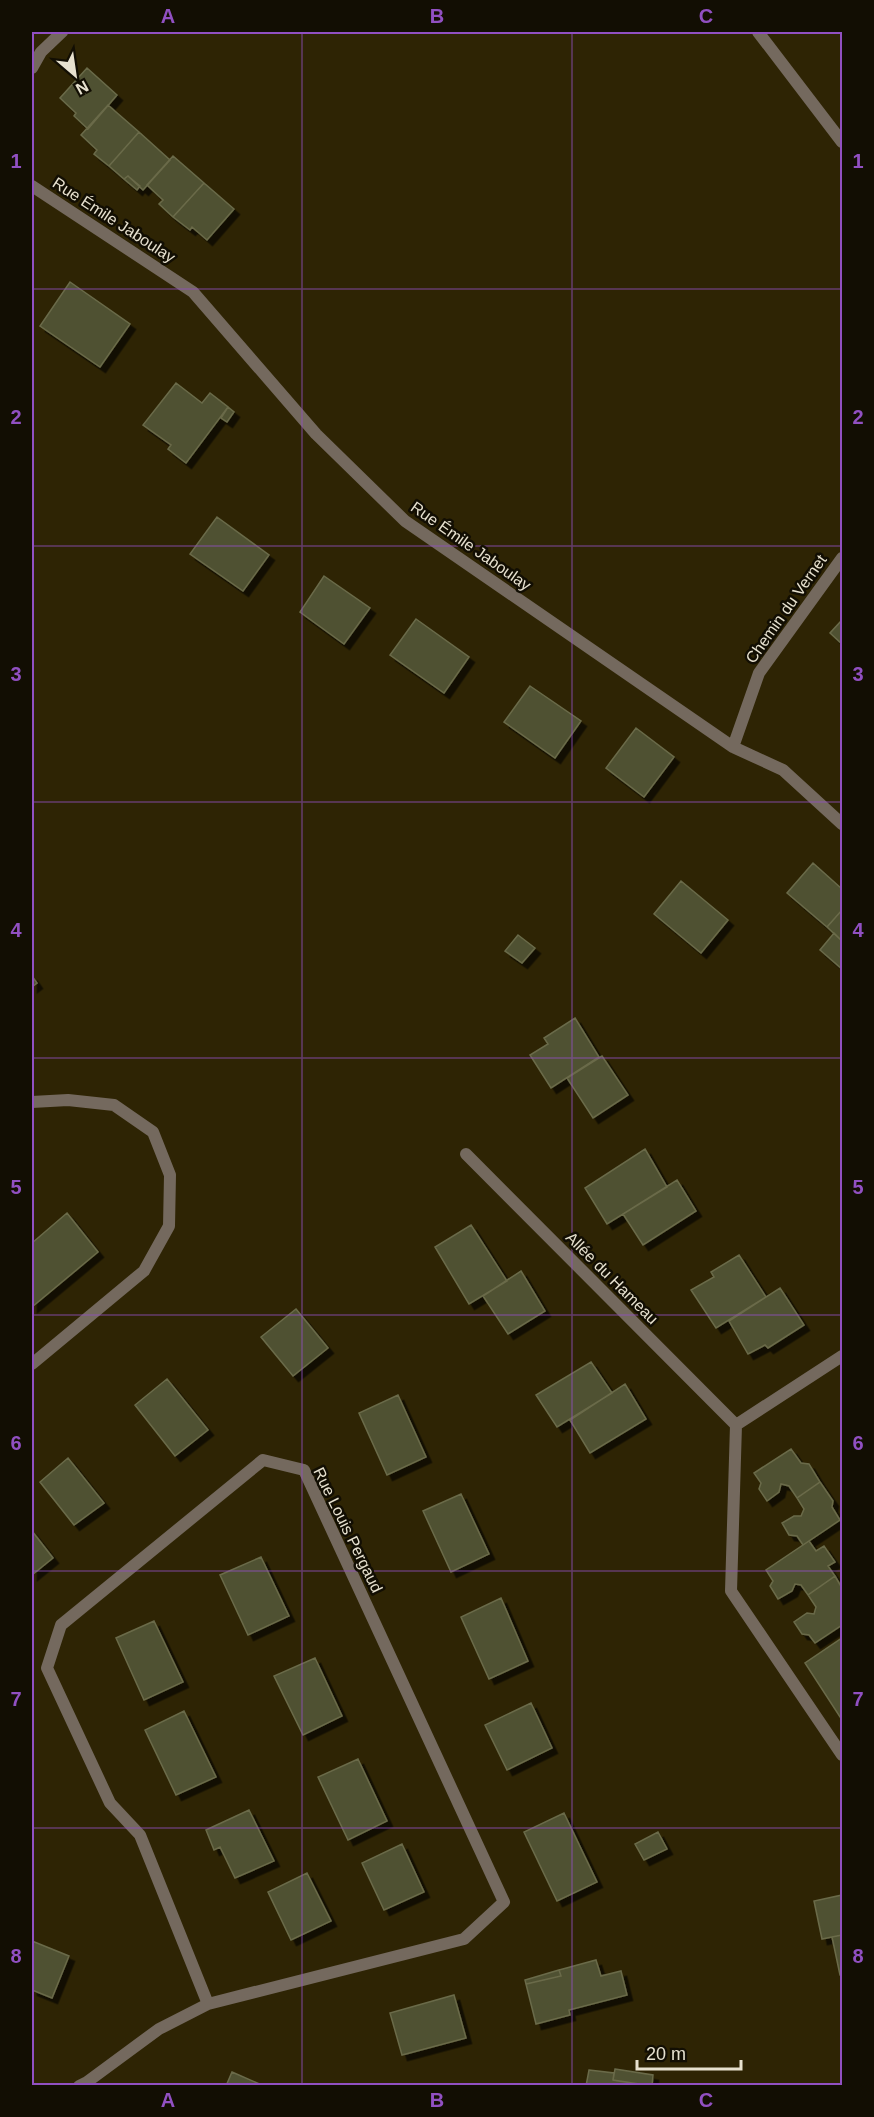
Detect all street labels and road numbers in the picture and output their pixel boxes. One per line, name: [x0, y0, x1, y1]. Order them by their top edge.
street label: Rue Émile Jaboulay: [50, 173, 179, 266]
street label: Rue Émile Jaboulay: [408, 497, 535, 594]
street label: Chemin du Vernet: [742, 551, 830, 666]
street label: Allée du Hameau: [563, 1229, 661, 1327]
street label: Rue Louis Pergaud: [310, 1465, 386, 1595]

